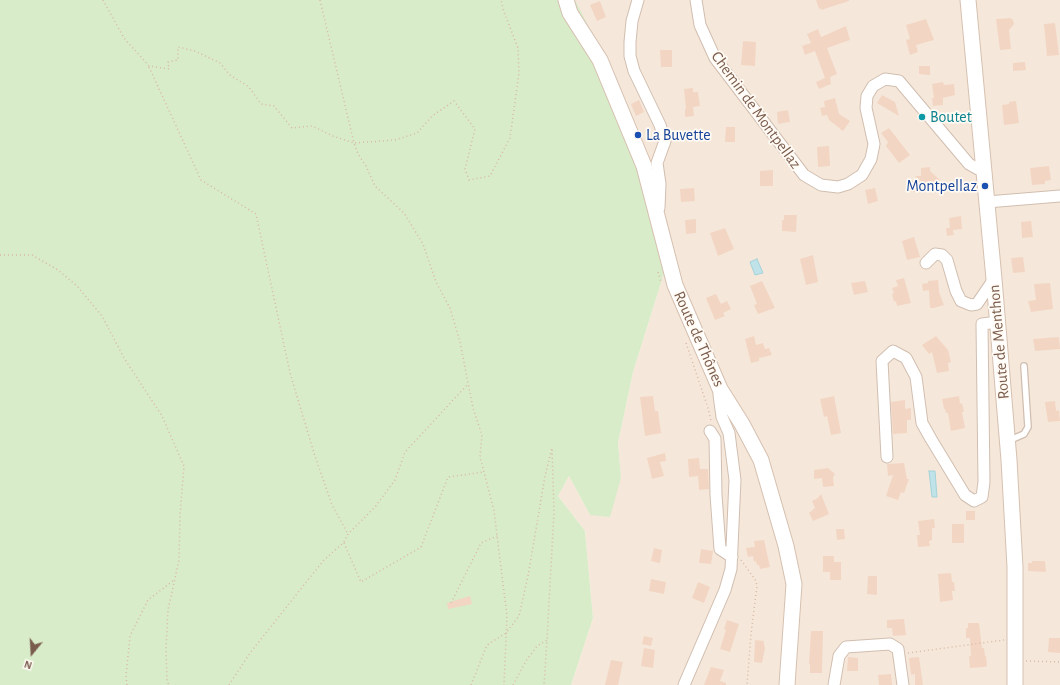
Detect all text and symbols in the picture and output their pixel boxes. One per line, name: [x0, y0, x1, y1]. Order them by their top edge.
street label: Chemin de Montpellaz: [707, 47, 805, 173]
place label: Boutet: [930, 107, 972, 127]
marker: Boutet: [917, 112, 927, 122]
place label: La Buvette: [646, 125, 711, 145]
marker: La Buvette: [633, 130, 643, 140]
place label: Montpellaz: [906, 176, 977, 196]
marker: Montpellaz: [980, 181, 990, 191]
street label: Route de Menthon: [984, 284, 1014, 400]
street label: Route de Thônes: [669, 288, 729, 390]
north arrow: [12, 633, 52, 673]
text: N: [23, 658, 33, 671]

